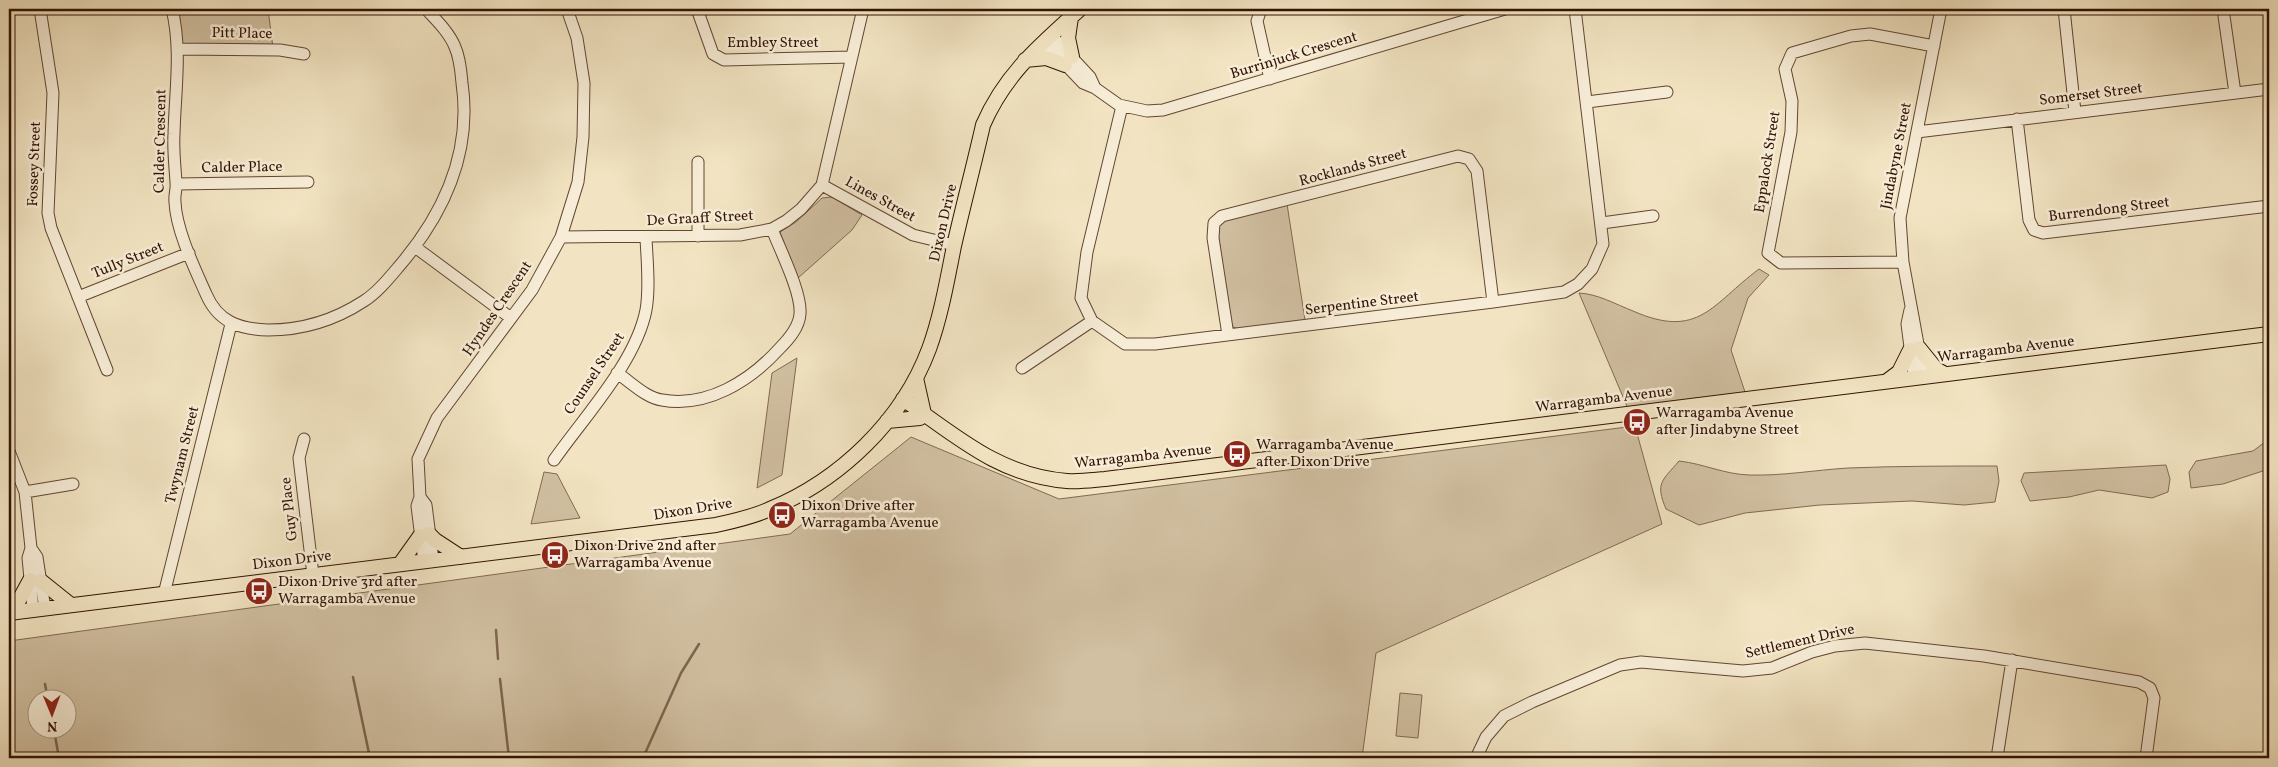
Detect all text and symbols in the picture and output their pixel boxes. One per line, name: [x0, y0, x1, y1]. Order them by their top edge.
street label: Pitt Place: [211, 23, 273, 45]
street label: Burrinjuck Crescent: [1228, 27, 1360, 85]
street label: Embley Street: [727, 33, 819, 54]
street label: Somerset Street: [2038, 78, 2144, 112]
street label: Calder Crescent: [150, 89, 172, 193]
street label: Jindabyne Street: [1876, 101, 1918, 211]
street label: Eppalock Street: [1750, 110, 1786, 214]
street label: Fossey Street: [23, 121, 47, 207]
street label: Rocklands Street: [1297, 144, 1409, 192]
street label: Calder Place: [201, 157, 283, 179]
street label: Lines Street: [841, 172, 919, 228]
street label: Dixon Drive: [925, 182, 963, 264]
street label: Burrendong Street: [2047, 192, 2171, 228]
street label: De Graaff Street: [646, 206, 754, 232]
street label: Tully Street: [89, 237, 167, 285]
street label: Hyndes Crescent: [458, 257, 538, 361]
street label: Serpentine Street: [1304, 287, 1420, 321]
street label: Counsel Street: [560, 329, 630, 419]
street label: Warragamba Avenue: [1936, 331, 2076, 369]
street label: Warragamba Avenue: [1534, 381, 1674, 419]
place label: Warragamba Avenue after Jindabyne Street: [1656, 403, 1799, 441]
street label: Twynam Street: [161, 404, 205, 506]
bus stop icon: Warragamba Avenue after Jindabyne Street: [1622, 407, 1652, 437]
place label: Warragamba Avenue after Dixon Drive: [1256, 435, 1394, 473]
street label: Warragamba Avenue: [1073, 439, 1213, 475]
bus stop icon: Warragamba Avenue after Dixon Drive: [1222, 439, 1252, 469]
street label: Guy Place: [276, 476, 304, 542]
street label: Dixon Drive: [652, 493, 734, 527]
place label: Dixon Drive after Warragamba Avenue: [801, 496, 939, 534]
bus stop icon: Dixon Drive after Warragamba Avenue: [767, 500, 797, 530]
place label: Dixon Drive 2nd after Warragamba Avenue: [574, 536, 716, 574]
bus stop icon: Dixon Drive 2nd after Warragamba Avenue: [540, 540, 570, 570]
street label: Dixon Drive: [251, 546, 333, 576]
place label: Dixon Drive 3rd after Warragamba Avenue: [278, 572, 417, 610]
bus stop icon: Dixon Drive 3rd after Warragamba Avenue: [244, 576, 274, 606]
street label: Settlement Drive: [1743, 619, 1857, 665]
north arrow: [28, 690, 78, 740]
text: N: [47, 716, 57, 735]

